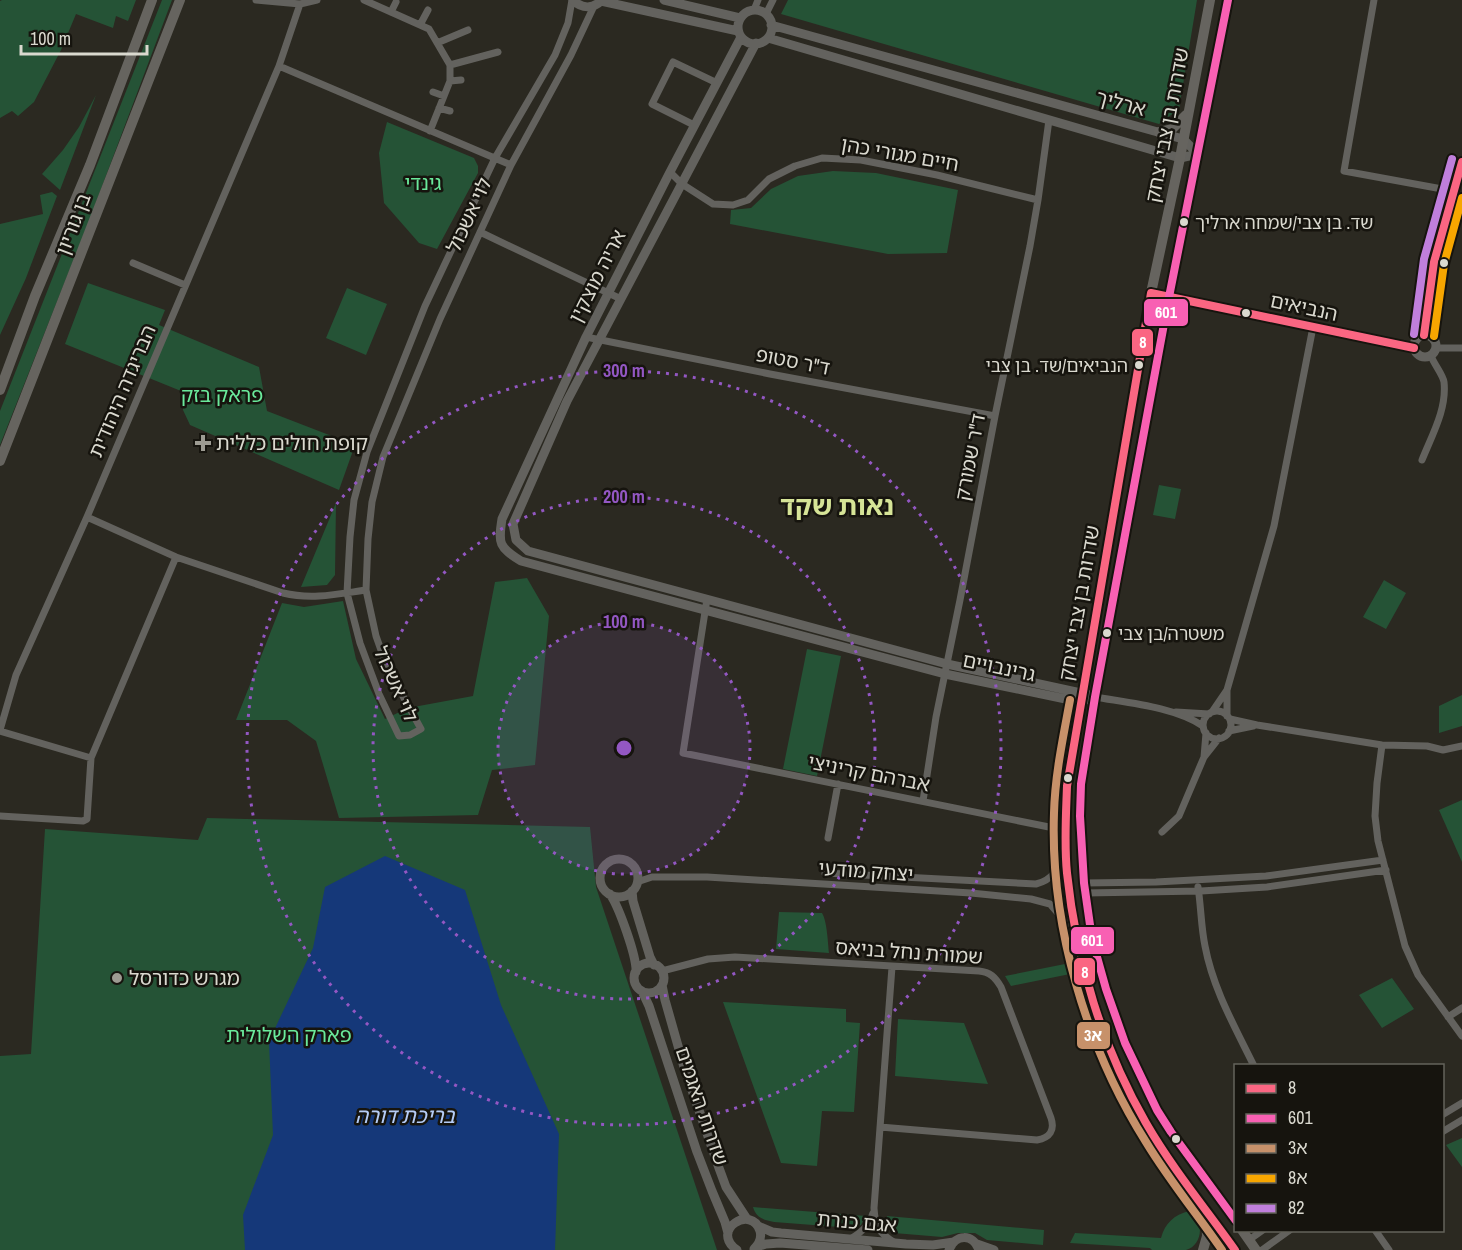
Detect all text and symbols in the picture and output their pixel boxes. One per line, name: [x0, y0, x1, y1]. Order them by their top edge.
scale bar: [21, 18, 147, 56]
text: 100 m: [30, 26, 71, 51]
street label: שדרות בן צבי יצחק: [1138, 45, 1195, 205]
street label: ארליך: [1093, 83, 1149, 122]
street label: חיים מגורי כהן: [839, 130, 961, 177]
park label: גינדי: [404, 169, 442, 196]
street label: לוי אשכול: [439, 173, 498, 257]
street label: בן גוריון: [48, 189, 97, 259]
place label: שד. בן צבי/שמחה ארליך: [1195, 210, 1373, 235]
marker: שד. בן צבי/שמחה ארליך: [1178, 216, 1190, 228]
street label: אריה מוצקין: [562, 225, 632, 327]
unlabelled marker: [1438, 257, 1450, 269]
street label: הנביאים: [1268, 286, 1341, 327]
line badge: 601: [1143, 298, 1189, 327]
text: 601: [1155, 301, 1178, 323]
unlabelled marker: [1240, 307, 1252, 319]
street label: הבריגדה היהודית: [81, 320, 162, 461]
line badge: 8: [1131, 328, 1154, 357]
text: 8: [1139, 331, 1147, 353]
street label: ד"ר סטופ: [754, 340, 833, 381]
place label: הנביאים/שד. בן צבי: [985, 353, 1128, 378]
text: 300 m: [603, 358, 645, 383]
marker: הנביאים/שד. בן צבי: [1133, 359, 1145, 371]
park label: פראק בזק: [181, 381, 263, 408]
street label: ד"ר שמורק: [948, 411, 991, 503]
place label: קופת חולים כללית: [216, 429, 368, 456]
marker: קופת חולים כללית: [194, 434, 212, 452]
text: 200 m: [603, 484, 645, 509]
district label: נאות שקד: [780, 488, 894, 523]
street label: שדרות בן צבי יצחק: [1052, 523, 1105, 683]
text: 100 m: [603, 609, 645, 634]
place label: משטרה/בן צבי: [1118, 621, 1225, 646]
marker: משטרה/בן צבי: [1101, 627, 1113, 639]
street label: לוי אשכול: [368, 642, 425, 726]
street label: גרינבויים: [960, 646, 1038, 687]
centre of rings: [614, 738, 634, 758]
street label: אברהם קריניצי: [806, 747, 932, 798]
unlabelled marker: [1062, 772, 1074, 784]
street label: יצחק מודעי: [818, 854, 914, 887]
line badge: 601: [1070, 926, 1115, 955]
text: 601: [1081, 929, 1104, 951]
street label: שמורת נחל בניאס: [834, 933, 984, 970]
line badge: 8: [1073, 957, 1096, 986]
text: 8: [1081, 961, 1089, 983]
place label: מגרש כדורסל: [129, 964, 240, 991]
marker: מגרש כדורסל: [110, 971, 124, 985]
park label: פארק השלולית: [226, 1021, 352, 1048]
line badge: 3א: [1076, 1021, 1111, 1050]
text: 3א: [1084, 1024, 1102, 1046]
street label: שדרות האגמים: [670, 1043, 735, 1169]
legend: [1234, 1064, 1444, 1232]
text: 8: [1288, 1075, 1296, 1100]
water label: בריכת דורה: [355, 1101, 456, 1130]
text: 601: [1288, 1105, 1313, 1130]
unlabelled marker: [1170, 1133, 1182, 1145]
text: 3א: [1288, 1135, 1308, 1160]
text: 8א: [1288, 1165, 1308, 1190]
text: 82: [1288, 1195, 1304, 1220]
street label: אגם כנרת: [816, 1205, 898, 1238]

